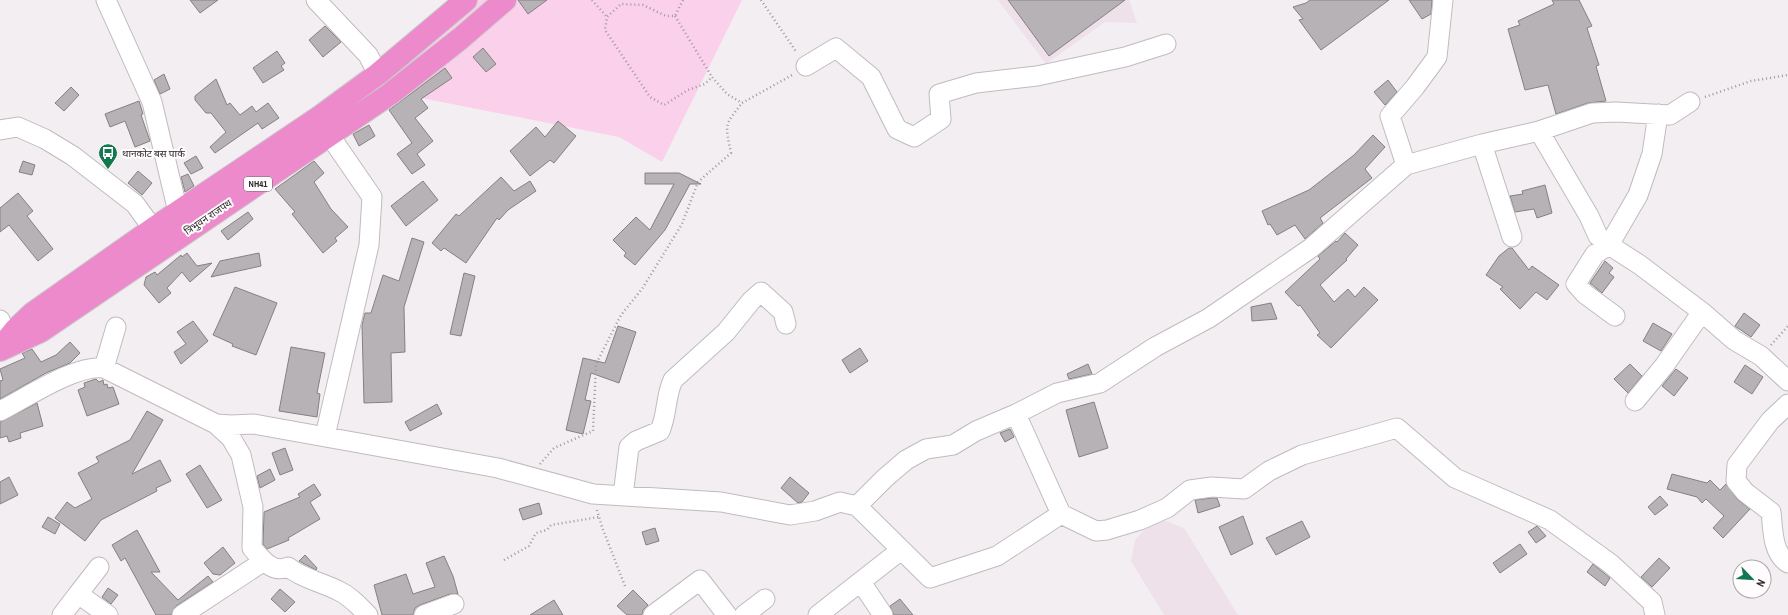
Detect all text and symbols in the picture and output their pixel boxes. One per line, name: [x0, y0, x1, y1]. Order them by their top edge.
bus stop icon: थानकोट बस पार्क: [97, 142, 119, 170]
place label: थानकोट बस पार्क: [122, 147, 185, 160]
road number: NH41: [244, 177, 272, 191]
street label: त्रिभुवन राजपथ: [182, 196, 235, 238]
north arrow: [1732, 559, 1772, 599]
text: N: [1753, 577, 1769, 589]

